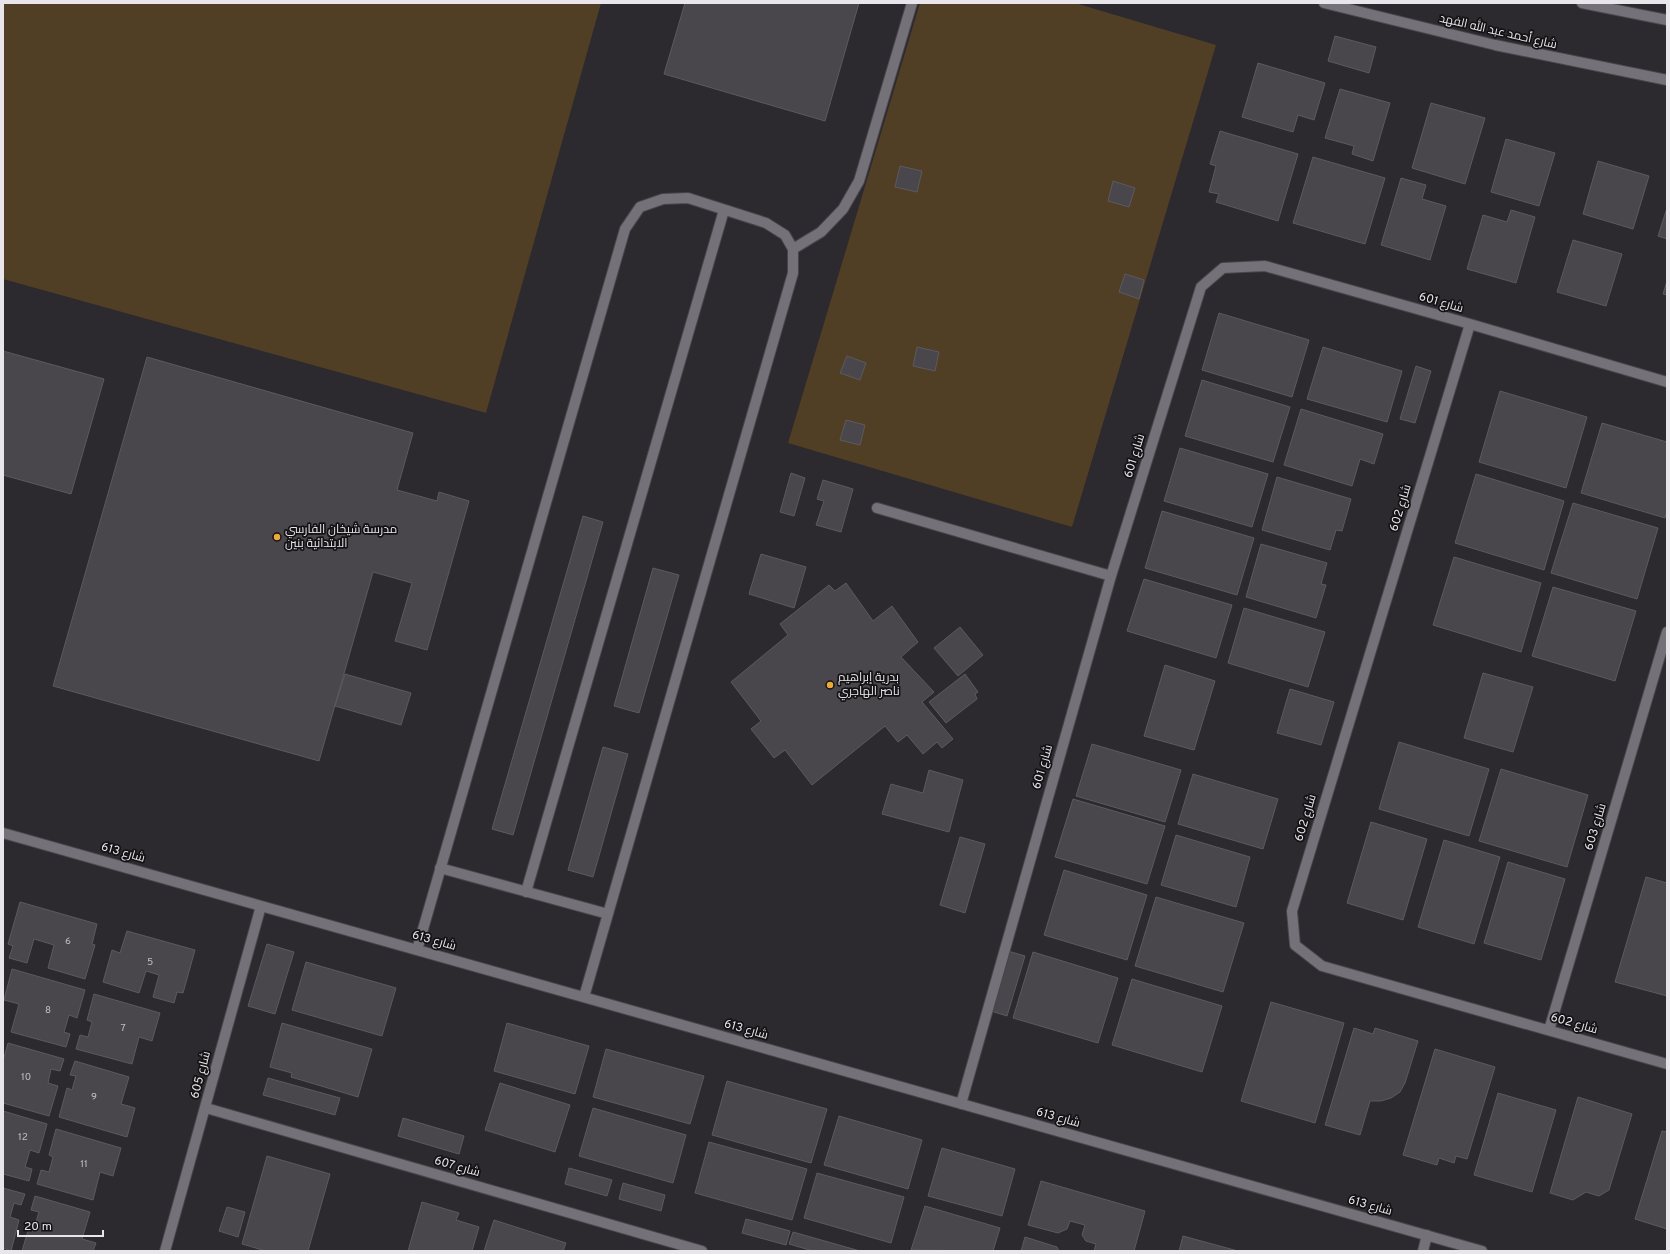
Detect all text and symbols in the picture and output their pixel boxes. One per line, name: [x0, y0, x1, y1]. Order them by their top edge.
street label: شارع أحمد عبد الله الفهد: [1438, 10, 1559, 53]
street label: شارع 601: [1417, 289, 1465, 317]
street label: شارع 601: [1121, 432, 1149, 480]
street label: شارع 602: [1386, 483, 1416, 533]
place label: مدرسة شيخان الفارسي الابتدائية بنين: [285, 522, 397, 552]
marker: مدرسة شيخان الفارسي الابتدائية بنين: [272, 532, 282, 542]
place label: بدرية إبراهيم ناصر الهاجري: [838, 670, 900, 701]
marker: بدرية إبراهيم ناصر الهاجري: [825, 680, 835, 690]
street label: شارع 601: [1029, 743, 1057, 791]
street label: شارع 602: [1291, 793, 1321, 843]
street label: شارع 603: [1581, 802, 1611, 852]
street label: شارع 613: [99, 839, 147, 867]
street label: شارع 613: [410, 927, 458, 955]
house number: 6: [65, 935, 71, 948]
house number: 5: [147, 956, 153, 969]
house number: 8: [45, 1004, 51, 1017]
street label: شارع 602: [1549, 1010, 1599, 1038]
street label: شارع 613: [722, 1016, 770, 1044]
house number: 7: [120, 1022, 126, 1035]
street label: شارع 605: [187, 1049, 215, 1100]
house number: 10: [21, 1071, 31, 1084]
house number: 9: [91, 1091, 97, 1104]
street label: شارع 613: [1034, 1104, 1082, 1132]
house number: 12: [18, 1131, 28, 1144]
street label: شارع 607: [432, 1153, 482, 1181]
house number: 11: [80, 1158, 88, 1171]
street label: شارع 613: [1346, 1192, 1394, 1220]
scale bar: [18, 1212, 103, 1238]
text: 20 m: [24, 1219, 52, 1235]

